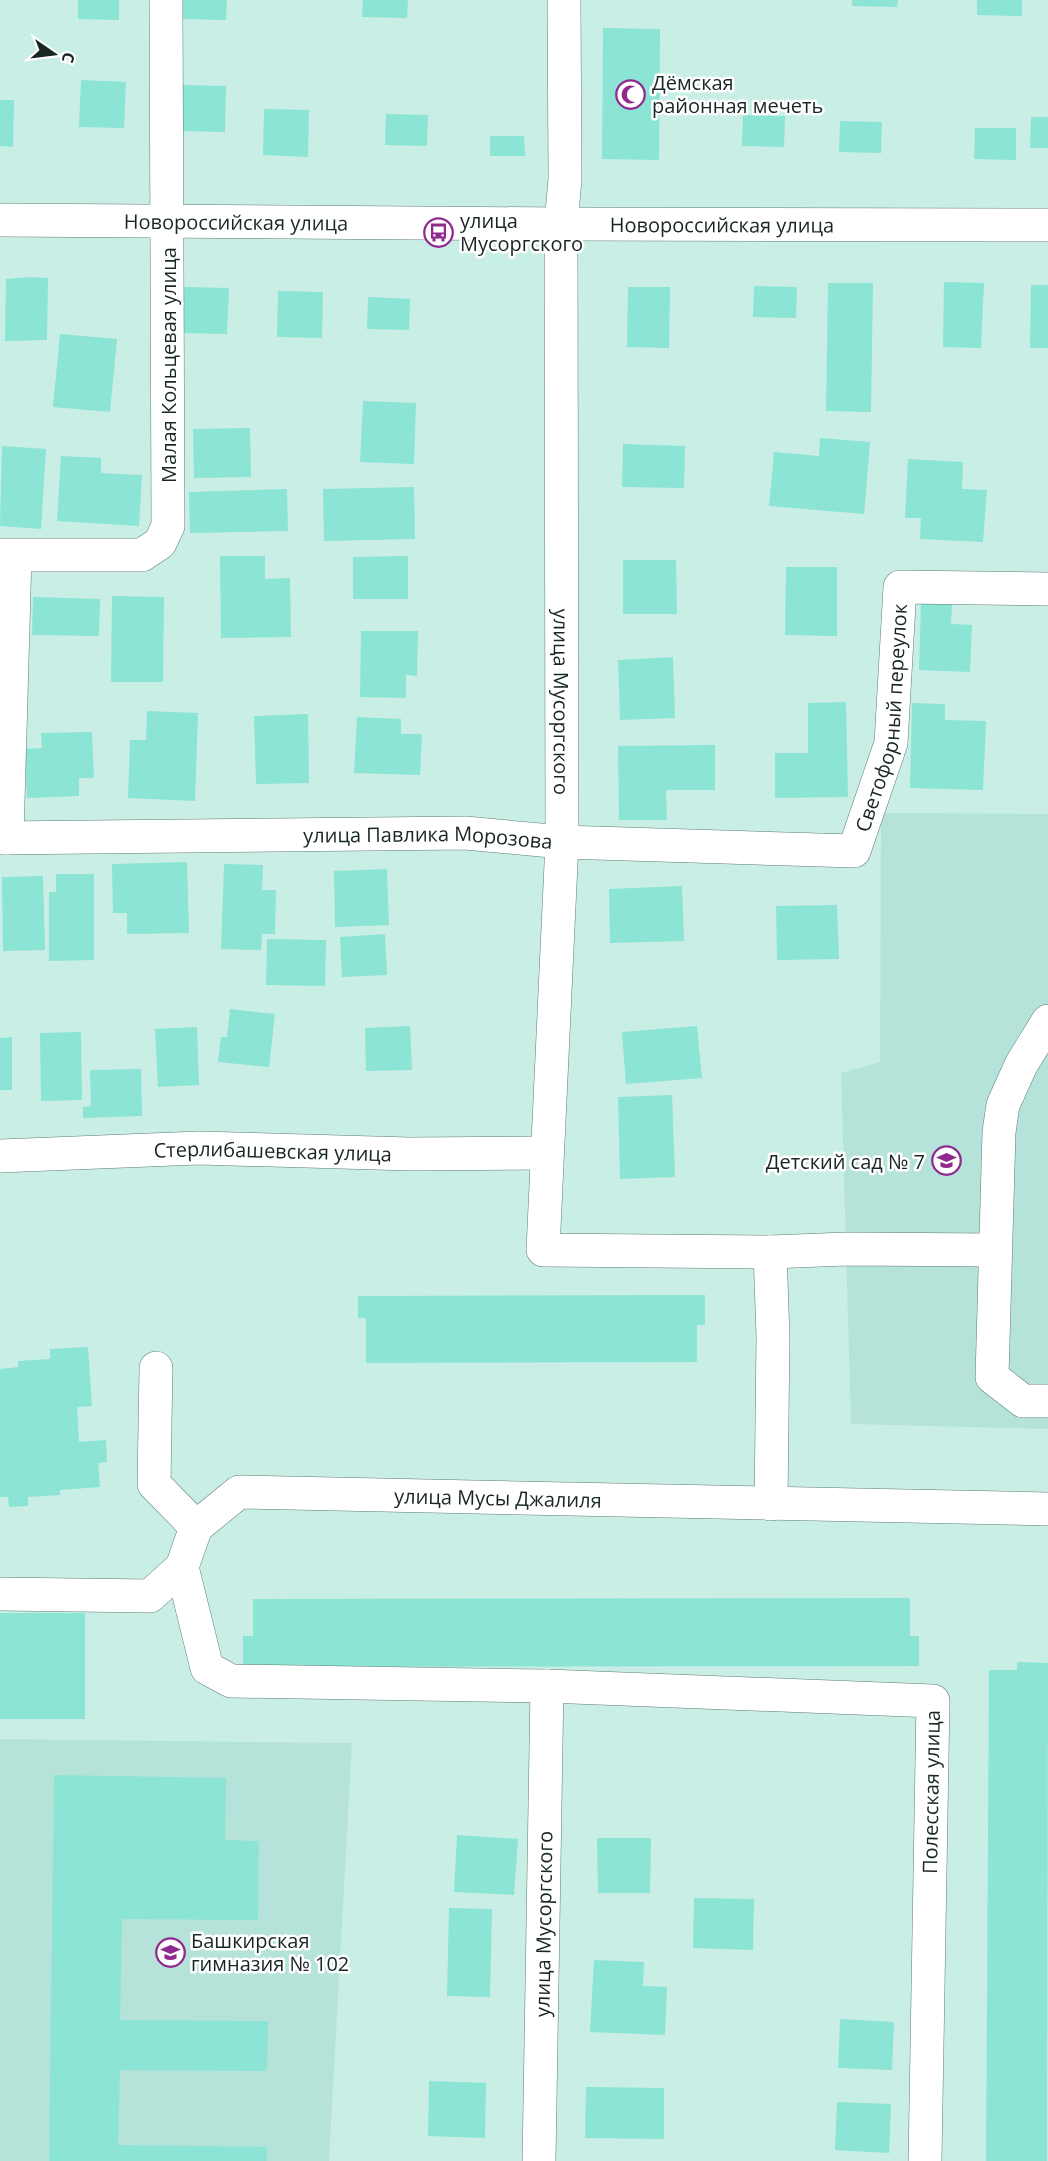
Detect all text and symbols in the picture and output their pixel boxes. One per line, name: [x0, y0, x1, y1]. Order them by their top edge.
north arrow: [24, 24, 84, 84]
text: С: [57, 50, 80, 65]
place label: Дёмская районная мечеть: [652, 69, 823, 119]
mosque icon: Дёмская районная мечеть: [615, 78, 647, 110]
street label: Новороссийская улица: [124, 207, 348, 236]
place label: улица Мусоргского: [460, 207, 583, 257]
street label: Новороссийская улица: [610, 211, 834, 238]
bus stop icon: улица Мусоргского: [423, 216, 455, 248]
street label: Малая Кольцевая улица: [155, 247, 182, 483]
street label: Светофорный переулок: [848, 602, 913, 835]
street label: улица Мусоргского: [548, 609, 575, 795]
street label: улица Павлика Морозова: [303, 819, 554, 855]
street label: Стерлибашевская улица: [153, 1135, 392, 1167]
school or university icon: Детский сад № 7: [930, 1145, 962, 1177]
place label: Детский сад № 7: [766, 1148, 925, 1175]
street label: улица Мусы Джалиля: [394, 1482, 602, 1513]
street label: Полесская улица: [916, 1710, 946, 1874]
street label: улица Мусоргского: [528, 1831, 558, 2017]
place label: Башкирская гимназия № 102: [191, 1927, 349, 1977]
school or university icon: Башкирская гимназия № 102: [154, 1936, 186, 1968]

